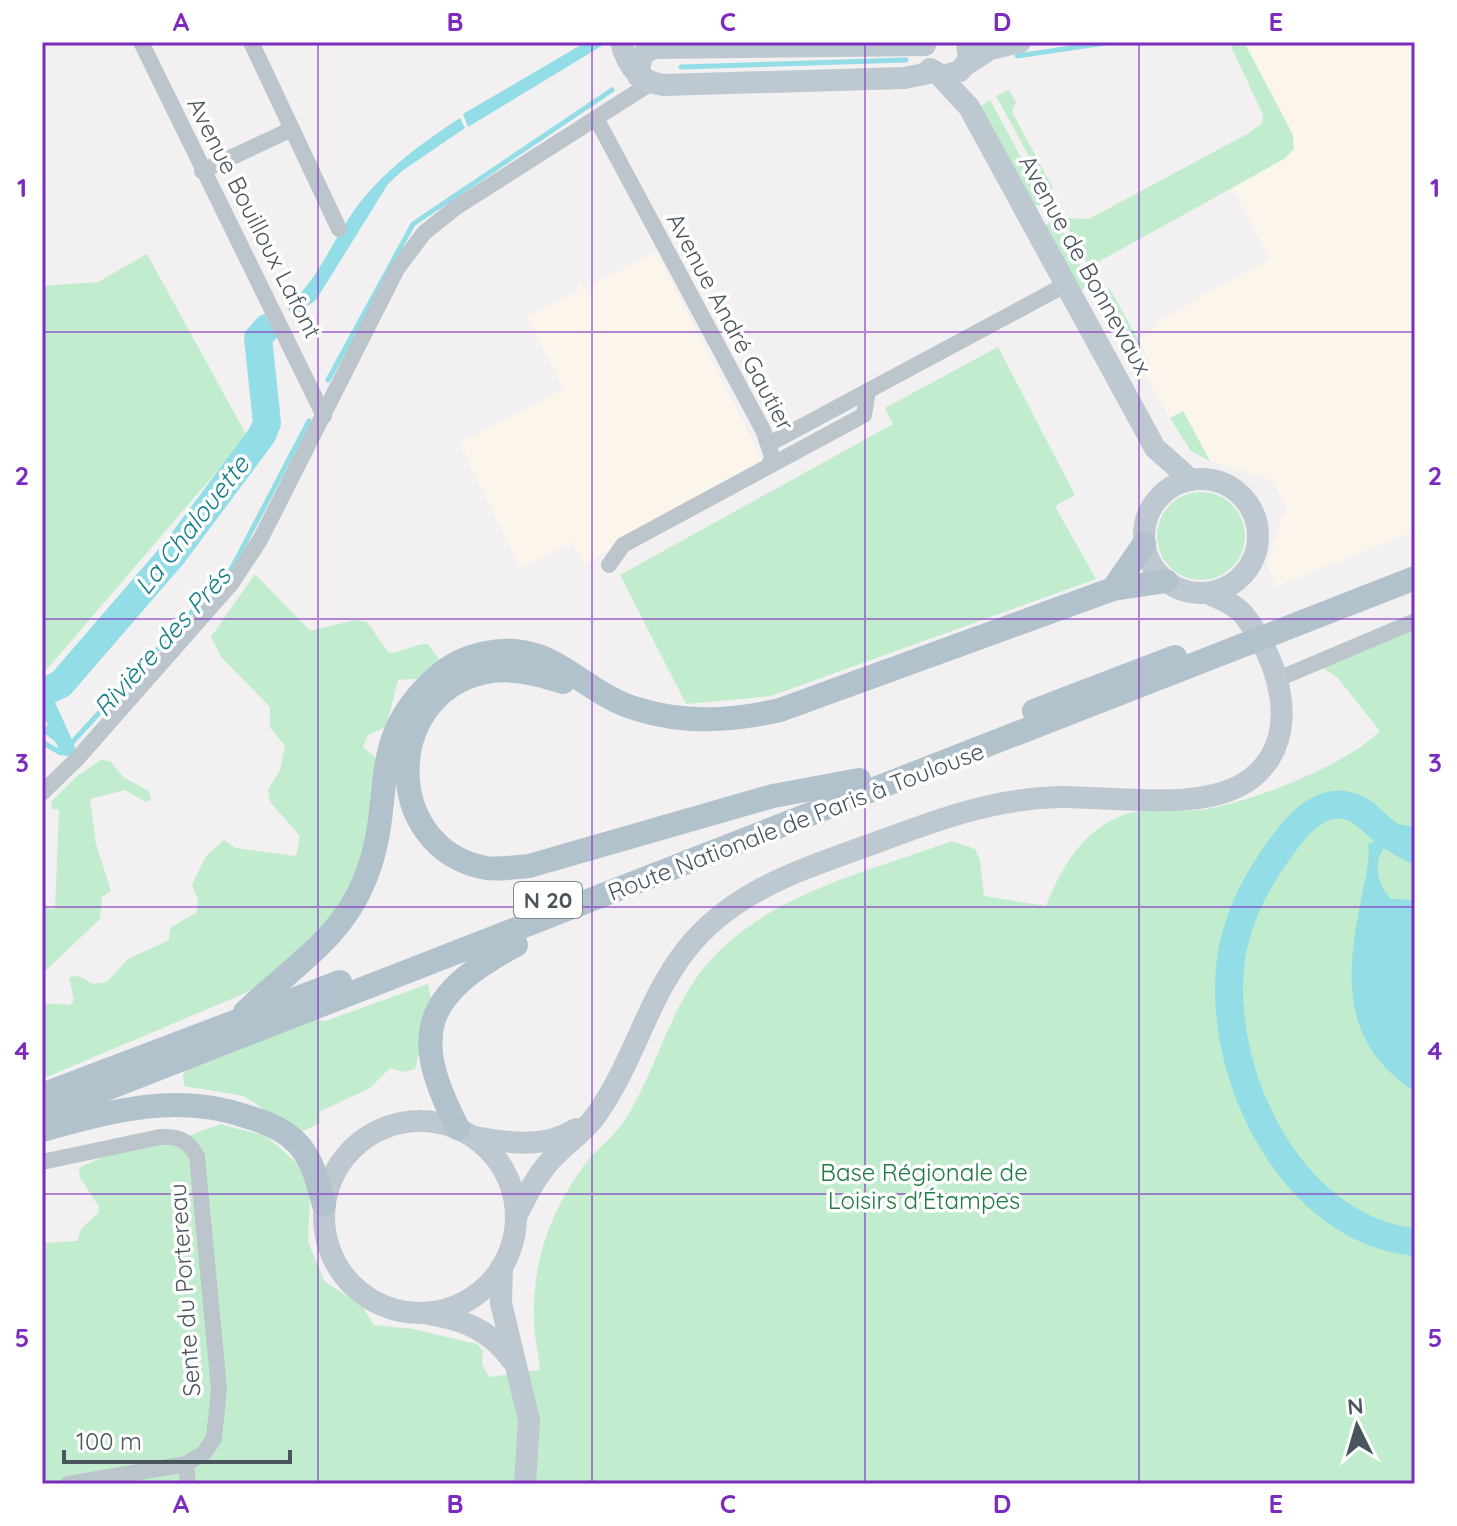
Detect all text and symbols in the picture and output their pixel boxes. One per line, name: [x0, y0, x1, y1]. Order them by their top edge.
text: A: [173, 5, 190, 38]
text: B: [446, 5, 464, 38]
text: C: [720, 5, 736, 38]
text: D: [993, 5, 1011, 38]
text: E: [1269, 5, 1283, 38]
street label: Avenue Bouilloux Lafont: [181, 92, 329, 343]
street label: Avenue de Bonnevaux: [1013, 149, 1159, 380]
text: 1: [17, 171, 27, 204]
text: 1: [1430, 171, 1440, 204]
street label: Avenue André Gautier: [661, 207, 801, 436]
water label: La Chalouette: [127, 448, 257, 601]
text: 2: [15, 459, 29, 492]
text: 2: [1428, 459, 1442, 492]
water label: Rivière des Prés: [86, 559, 239, 723]
street label: Route Nationale de Paris à Toulouse: [603, 735, 988, 907]
text: 3: [15, 746, 29, 779]
text: 3: [1428, 746, 1442, 779]
road number: N 20: [514, 882, 582, 918]
text: 4: [14, 1034, 30, 1067]
text: 4: [1427, 1034, 1443, 1067]
park label: Base Régionale de Loisirs d'Étampes: [820, 1157, 1028, 1215]
street label: Sente du Portereau: [162, 1182, 206, 1398]
text: 5: [15, 1321, 29, 1354]
text: 5: [1428, 1321, 1442, 1354]
north arrow: [1317, 1386, 1397, 1466]
text: N: [1346, 1391, 1365, 1421]
scale bar: [64, 1414, 290, 1464]
text: 100 m: [76, 1426, 142, 1456]
text: A: [173, 1487, 190, 1520]
text: B: [446, 1487, 464, 1520]
text: C: [720, 1487, 736, 1520]
text: D: [993, 1487, 1011, 1520]
text: E: [1269, 1487, 1283, 1520]

